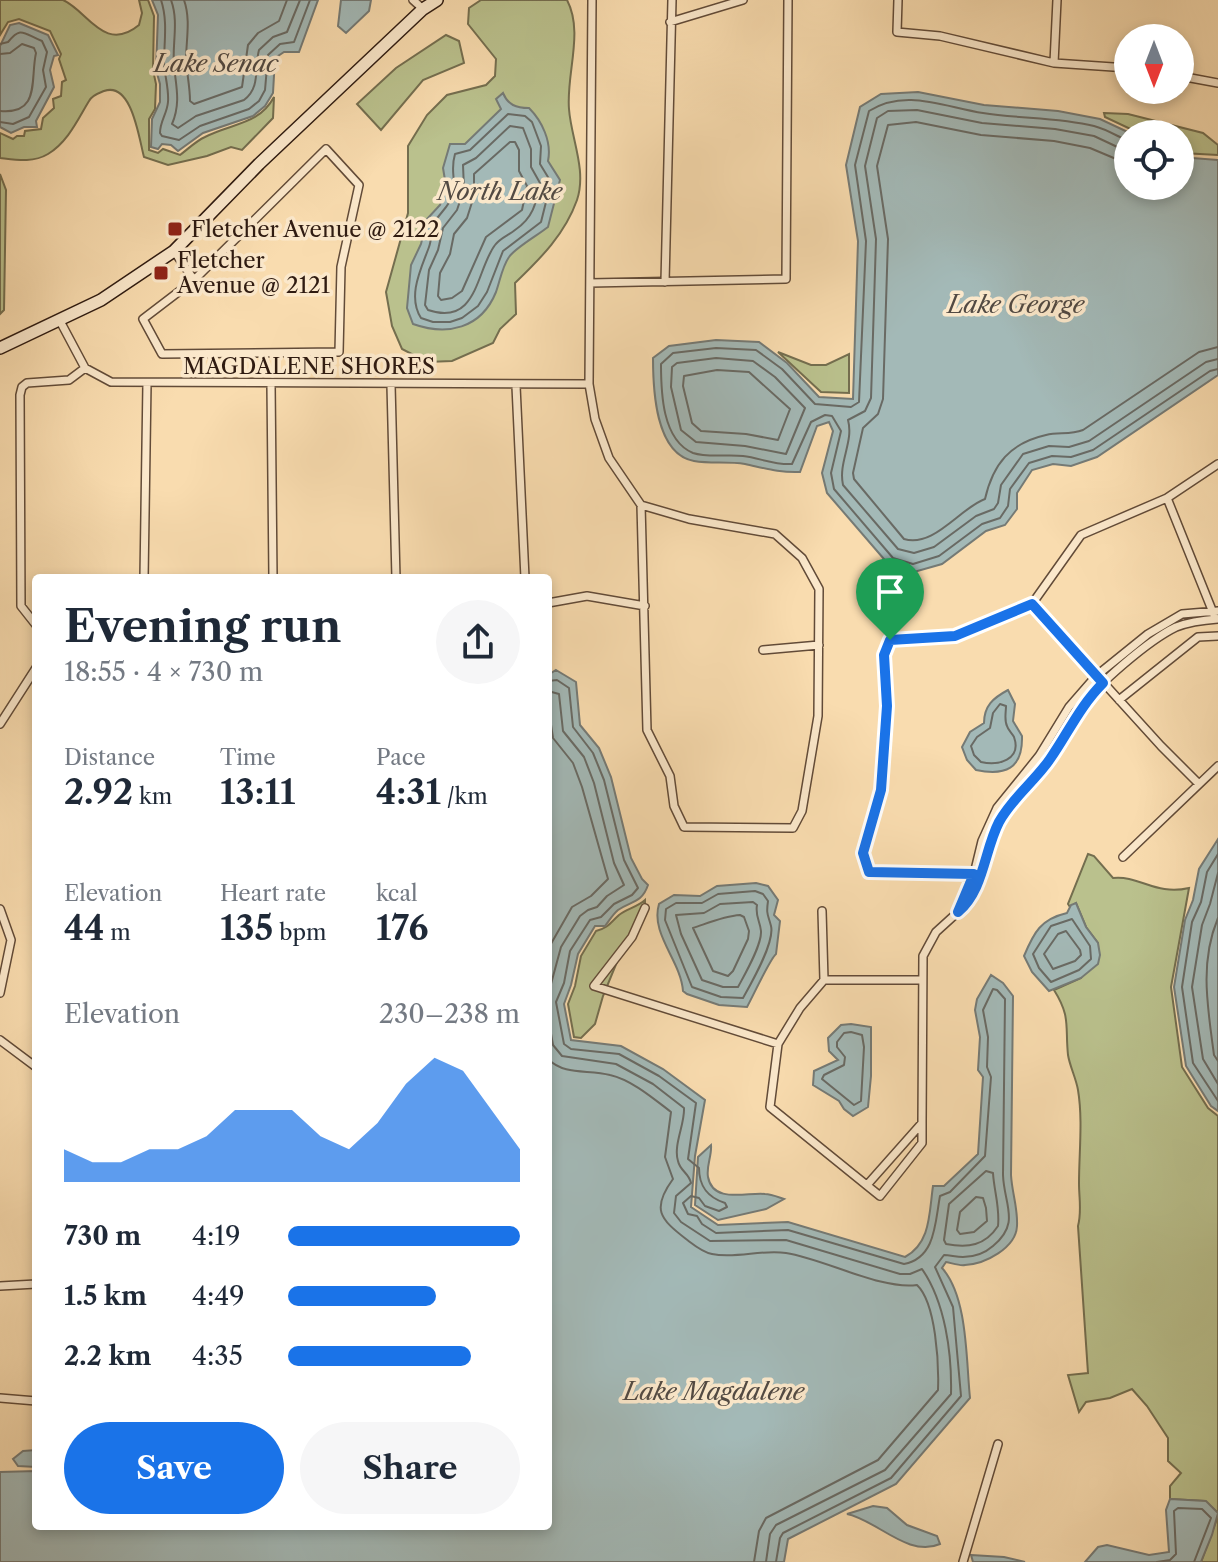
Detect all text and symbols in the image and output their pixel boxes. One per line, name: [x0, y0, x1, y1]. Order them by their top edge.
north arrow: [1114, 24, 1194, 104]
map controls: [1114, 24, 1194, 200]
water label: Lake Senac: [152, 49, 279, 78]
button: locate: [1114, 120, 1194, 200]
water label: North Lake: [436, 177, 564, 206]
place label: Fletcher Avenue @ 2122: [191, 216, 440, 243]
marker: Fletcher Avenue @ 2122: [166, 220, 184, 238]
place label: Fletcher Avenue @ 2121: [176, 247, 330, 299]
marker: Fletcher Avenue @ 2121: [152, 264, 170, 282]
water label: Lake George: [946, 290, 1086, 319]
street label: MAGDALENE SHORES: [183, 353, 435, 380]
pin: [856, 558, 924, 640]
icon: arrive: [868, 570, 912, 614]
text: Evening run: [64, 599, 341, 653]
button: share: [436, 600, 520, 684]
text: 18:55 · 4 × 730 m: [64, 656, 263, 688]
text: Distance: [64, 744, 155, 771]
text: Time: [220, 744, 276, 771]
text: Pace: [376, 744, 426, 771]
text: 2.92: [64, 771, 133, 813]
text: 13:11: [220, 771, 295, 813]
text: 4:31: [376, 771, 441, 813]
text: km: [133, 783, 172, 810]
text: /km: [441, 783, 488, 810]
text: Elevation: [64, 880, 162, 907]
text: Heart rate: [220, 880, 326, 907]
text: kcal: [376, 880, 418, 907]
text: 44: [64, 907, 104, 949]
text: 135: [220, 907, 273, 949]
text: 176: [376, 907, 429, 949]
text: m: [104, 919, 131, 946]
text: bpm: [273, 919, 326, 946]
text: Elevation: [64, 998, 180, 1030]
text: 230–238 m: [379, 998, 520, 1030]
text: 730 m: [64, 1220, 141, 1252]
text: 4:19: [192, 1220, 241, 1252]
text: 1.5 km: [64, 1280, 147, 1312]
text: 4:49: [192, 1280, 245, 1312]
text: 2.2 km: [64, 1340, 151, 1372]
text: 4:35: [192, 1340, 243, 1372]
water label: Lake Magdalene: [622, 1377, 806, 1406]
button: Save: [64, 1422, 284, 1514]
button: Share: [300, 1422, 520, 1514]

